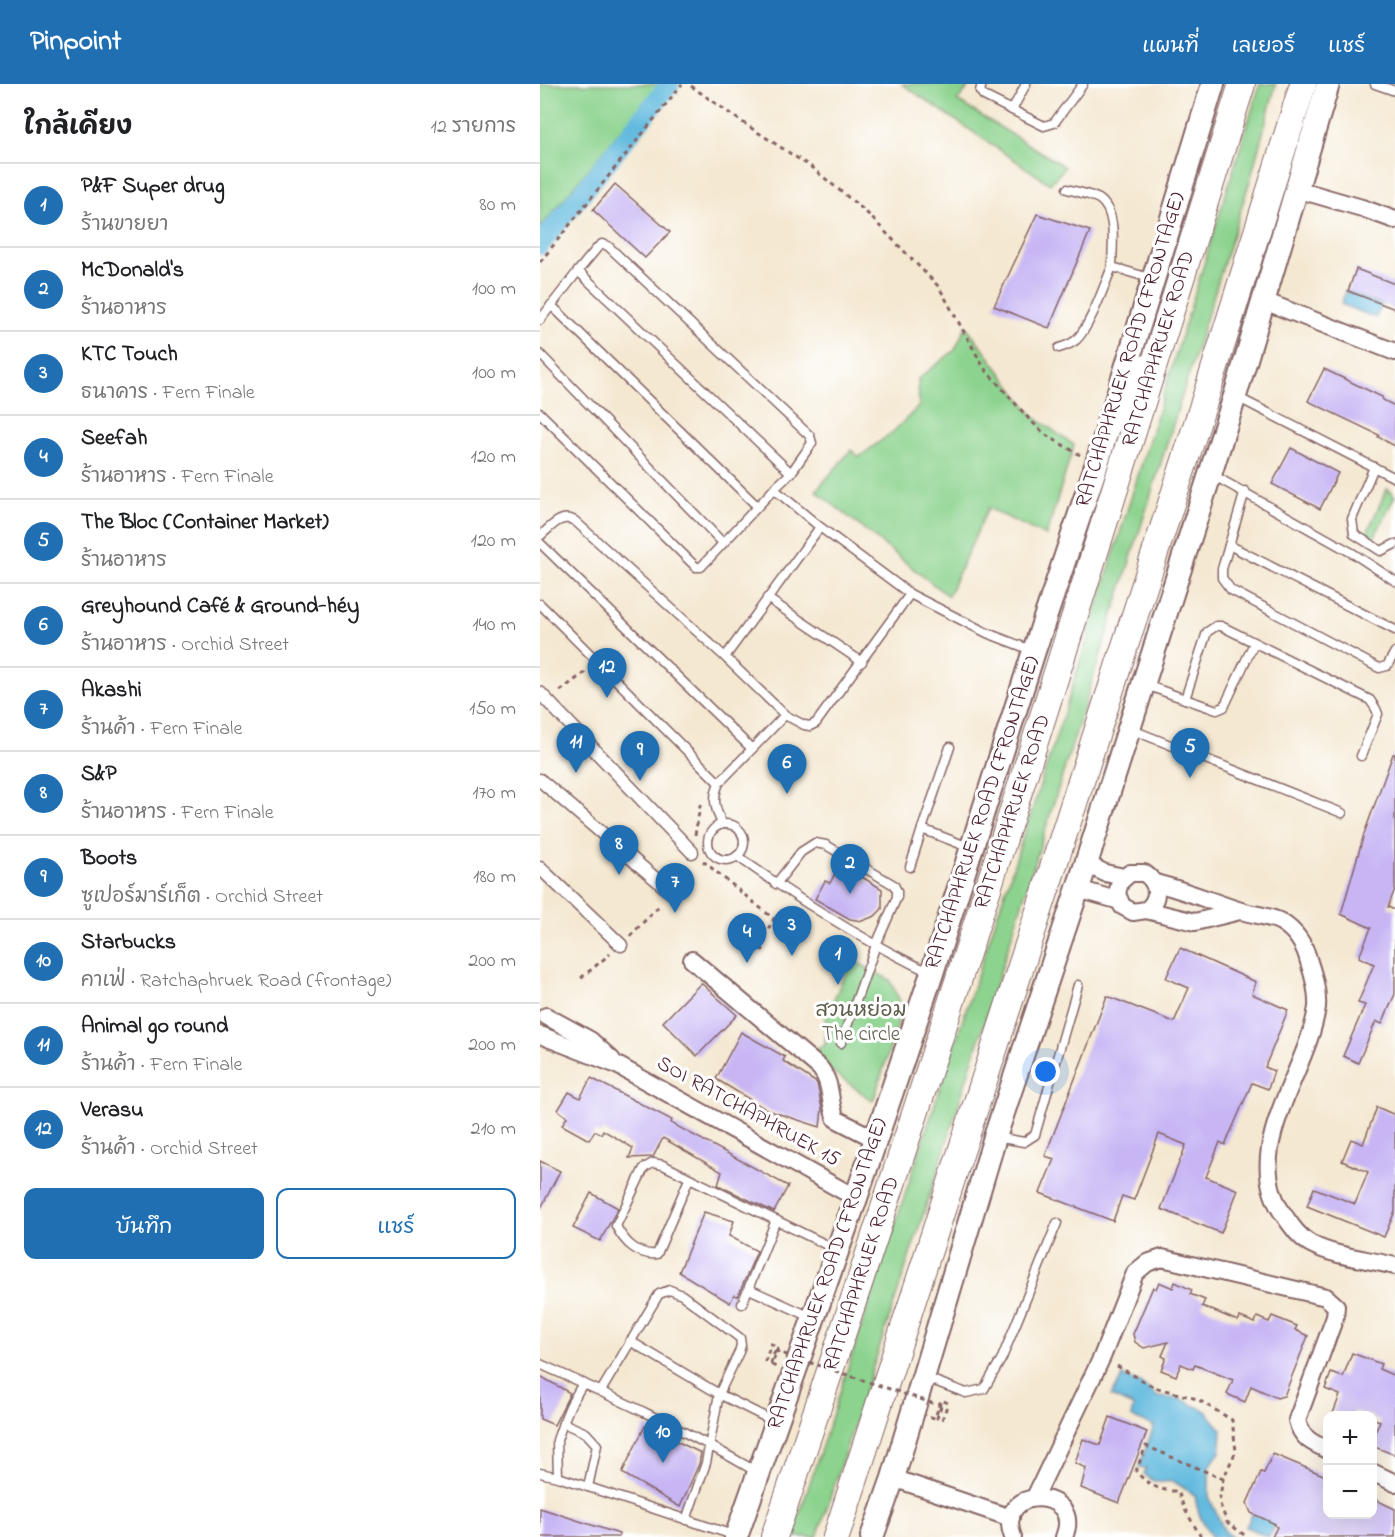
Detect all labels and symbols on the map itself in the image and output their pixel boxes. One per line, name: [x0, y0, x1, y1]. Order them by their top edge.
street label: RATCHAPHRUEK ROAD (FRONTAGE): [1069, 189, 1193, 511]
street label: RATCHAPHRUEK ROAD: [1115, 247, 1203, 451]
pin: 12: [588, 648, 626, 698]
street label: RATCHAPHRUEK ROAD (FRONTAGE): [918, 652, 1048, 974]
street label: RATCHAPHRUEK ROAD: [967, 711, 1059, 913]
pin: 11: [556, 724, 596, 773]
pin: 5: [1170, 728, 1210, 778]
pin: 9: [620, 732, 660, 781]
pin: 6: [768, 744, 806, 794]
pin: 8: [600, 826, 638, 875]
pin: 2: [830, 844, 870, 894]
pin: 7: [656, 864, 694, 913]
pin: 3: [772, 906, 812, 956]
pin: 4: [728, 914, 766, 963]
pin: 1: [818, 936, 858, 985]
park label: สวนหย่อม The circle: [815, 996, 907, 1050]
street label: SOI RATCHAPHRUEK 15: [651, 1049, 845, 1175]
your location: [1031, 1057, 1060, 1086]
street label: RATCHAPHRUEK ROAD (FRONTAGE): [763, 1115, 893, 1433]
street label: RATCHAPHRUEK ROAD: [819, 1173, 905, 1375]
pin: 10: [644, 1414, 682, 1463]

